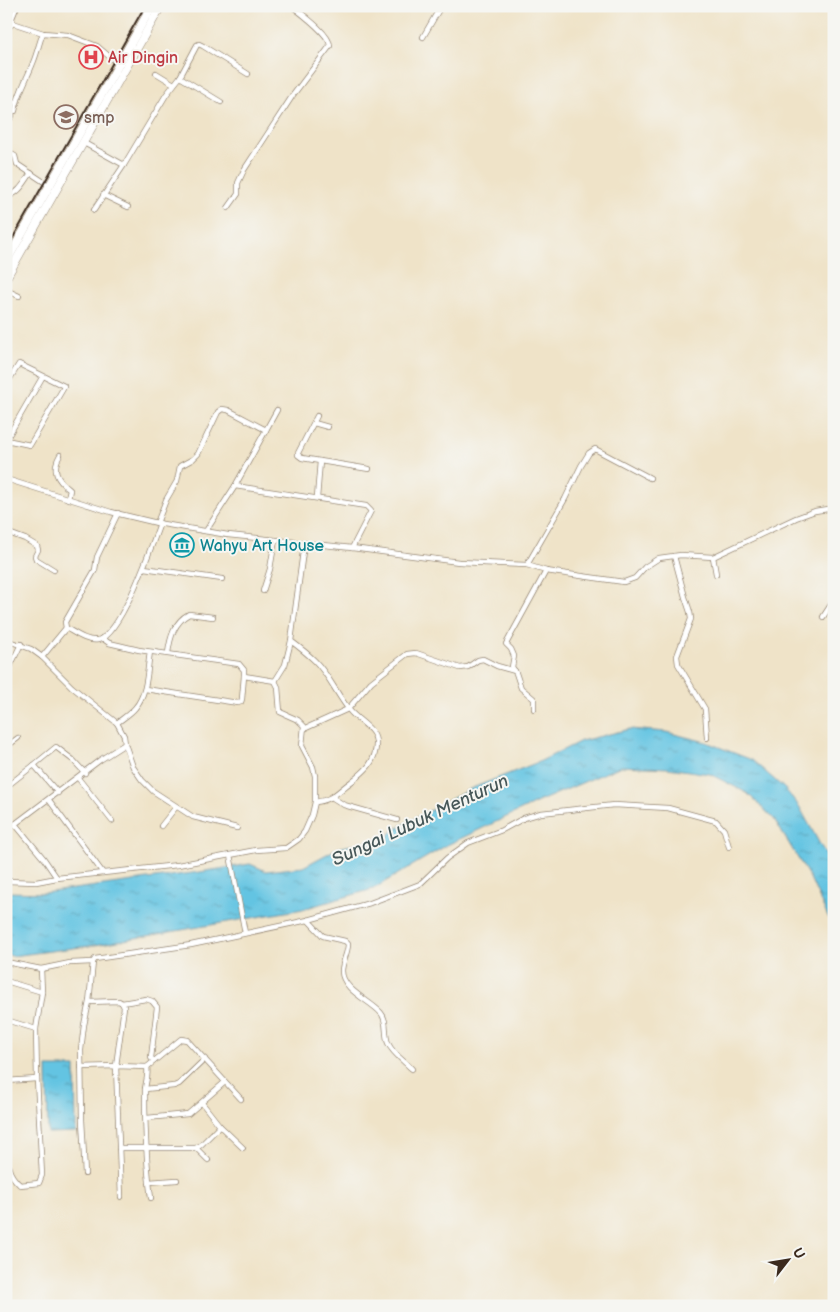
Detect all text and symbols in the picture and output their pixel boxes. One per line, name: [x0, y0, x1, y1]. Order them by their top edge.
hospital icon: Air Dingin: [78, 44, 104, 70]
place label: Air Dingin: [108, 49, 178, 68]
school or university icon: smp: [53, 104, 79, 130]
place label: smp: [84, 109, 114, 128]
museum icon: Wahyu Art House: [169, 532, 195, 558]
place label: Wahyu Art House: [200, 537, 324, 556]
water label: Sungai Lubuk Menturun: [329, 770, 512, 871]
north arrow: [762, 1234, 812, 1284]
text: U: [789, 1245, 809, 1262]

